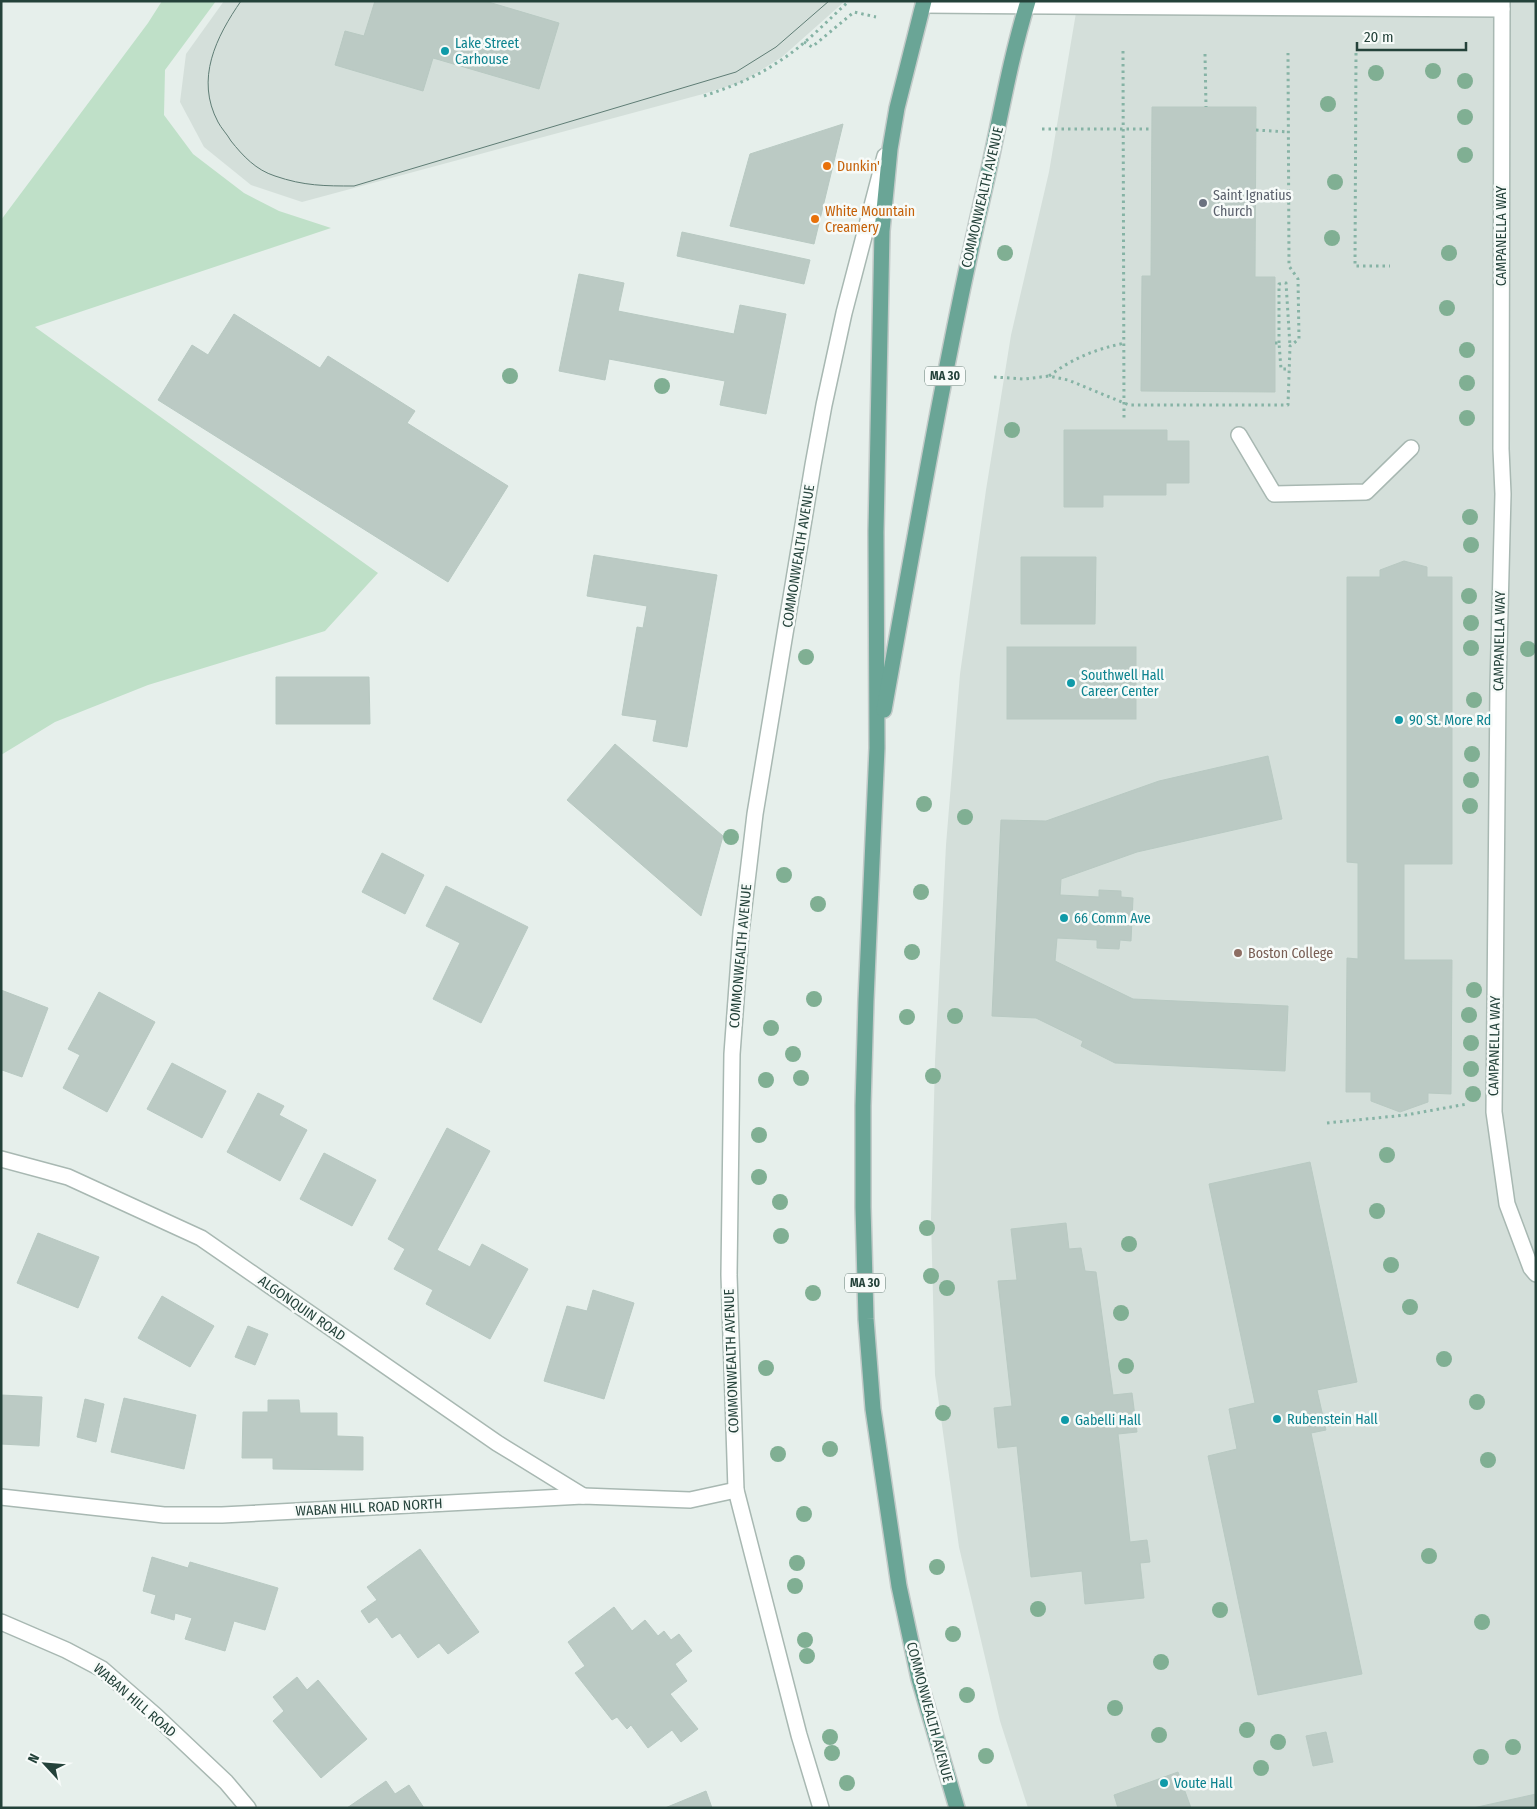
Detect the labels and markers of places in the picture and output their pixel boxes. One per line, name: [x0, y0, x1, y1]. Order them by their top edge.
place label: Lake Street Carhouse: [455, 35, 519, 68]
marker: Lake Street Carhouse: [439, 45, 451, 57]
place label: Dunkin': [837, 158, 880, 175]
marker: Dunkin': [821, 160, 833, 172]
place label: Saint Ignatius Church: [1213, 187, 1291, 220]
marker: Saint Ignatius Church: [1197, 197, 1209, 209]
place label: White Mountain Creamery: [825, 203, 915, 236]
marker: White Mountain Creamery: [809, 213, 821, 225]
place label: Southwell Hall Career Center: [1081, 667, 1164, 700]
marker: Southwell Hall Career Center: [1065, 677, 1077, 689]
place label: 90 St. More Rd: [1409, 712, 1491, 729]
marker: 90 St. More Rd: [1393, 714, 1405, 726]
place label: 66 Comm Ave: [1074, 910, 1151, 927]
marker: 66 Comm Ave: [1058, 912, 1070, 924]
place label: Boston College: [1248, 945, 1333, 962]
marker: Boston College: [1232, 947, 1244, 959]
place label: Rubenstein Hall: [1287, 1411, 1378, 1428]
place label: Gabelli Hall: [1075, 1412, 1141, 1429]
marker: Rubenstein Hall: [1271, 1413, 1283, 1425]
marker: Gabelli Hall: [1059, 1414, 1071, 1426]
place label: Voute Hall: [1174, 1775, 1233, 1792]
marker: Voute Hall: [1158, 1777, 1170, 1789]

